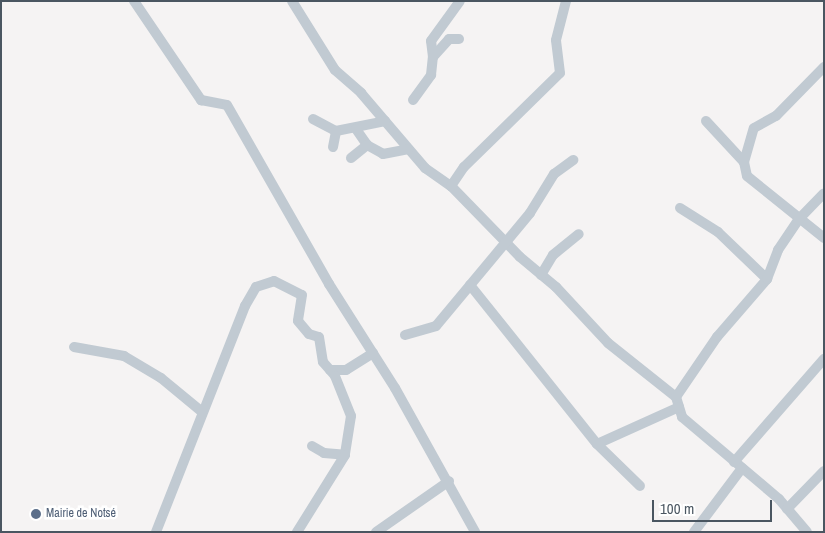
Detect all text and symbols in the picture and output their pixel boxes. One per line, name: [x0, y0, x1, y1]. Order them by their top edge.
scale bar: [655, 490, 775, 522]
text: 100 m: [660, 498, 694, 519]
place label: Mairie de Notsé: [46, 507, 116, 521]
marker: Mairie de Notsé: [30, 508, 42, 520]

